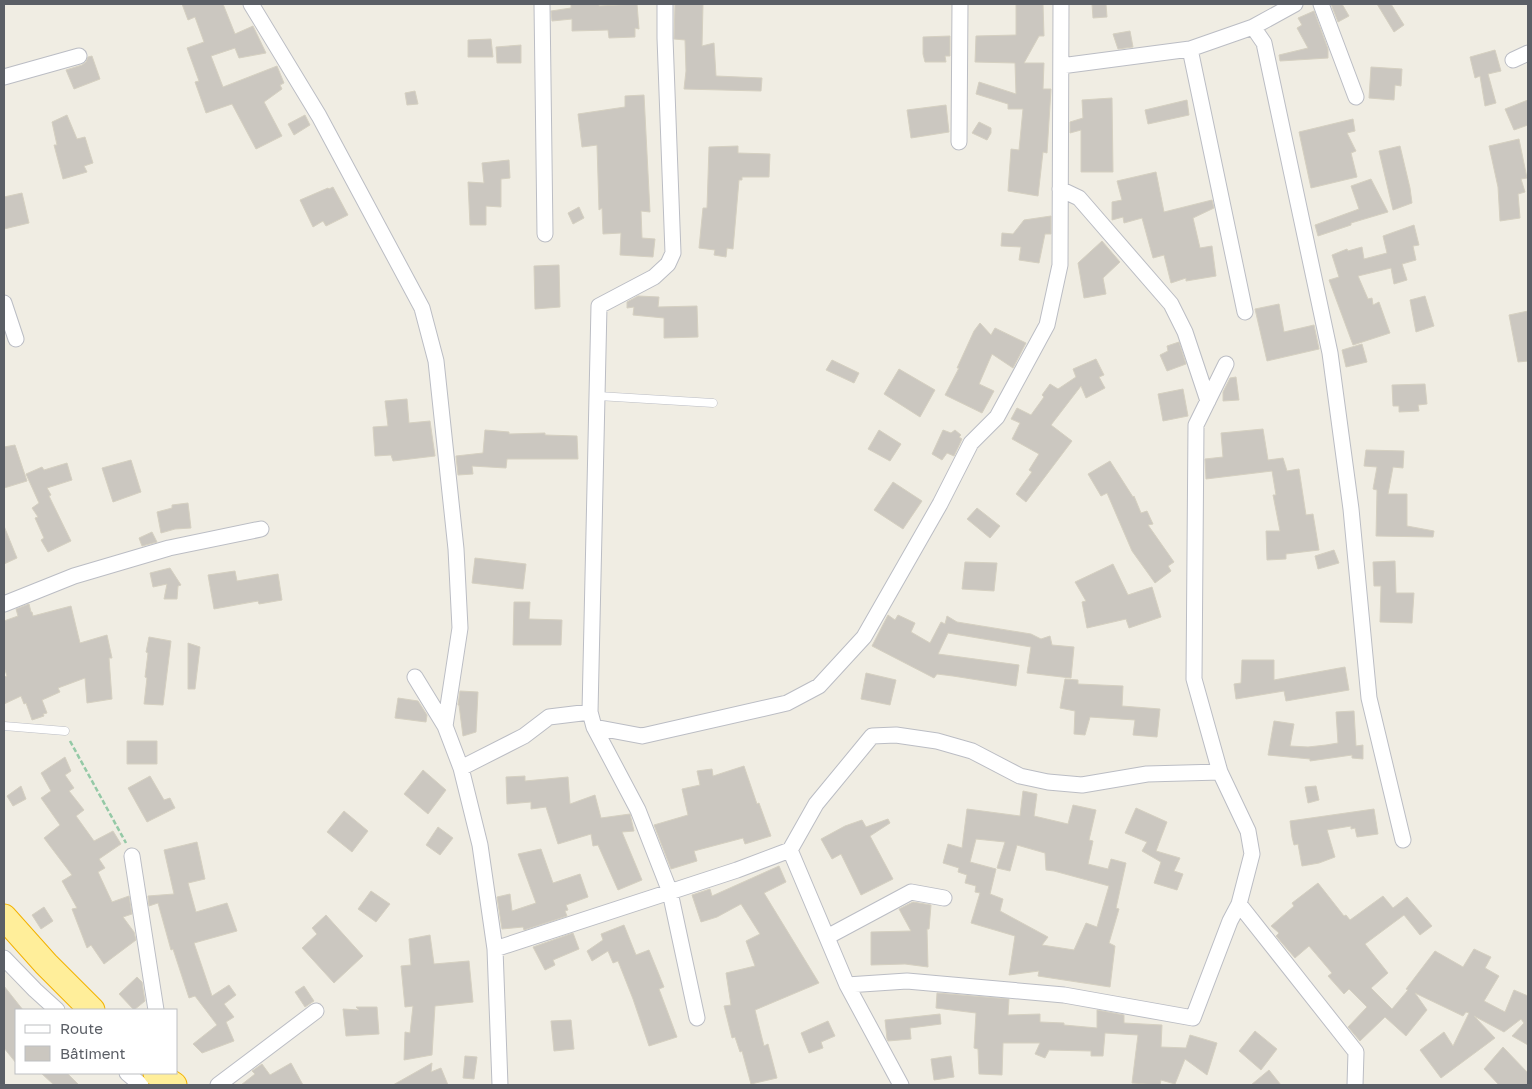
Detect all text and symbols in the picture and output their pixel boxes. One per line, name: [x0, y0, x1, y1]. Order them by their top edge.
legend: [15, 1009, 178, 1074]
text: Route: [60, 1019, 103, 1037]
text: Bâtiment: [60, 1044, 125, 1062]

